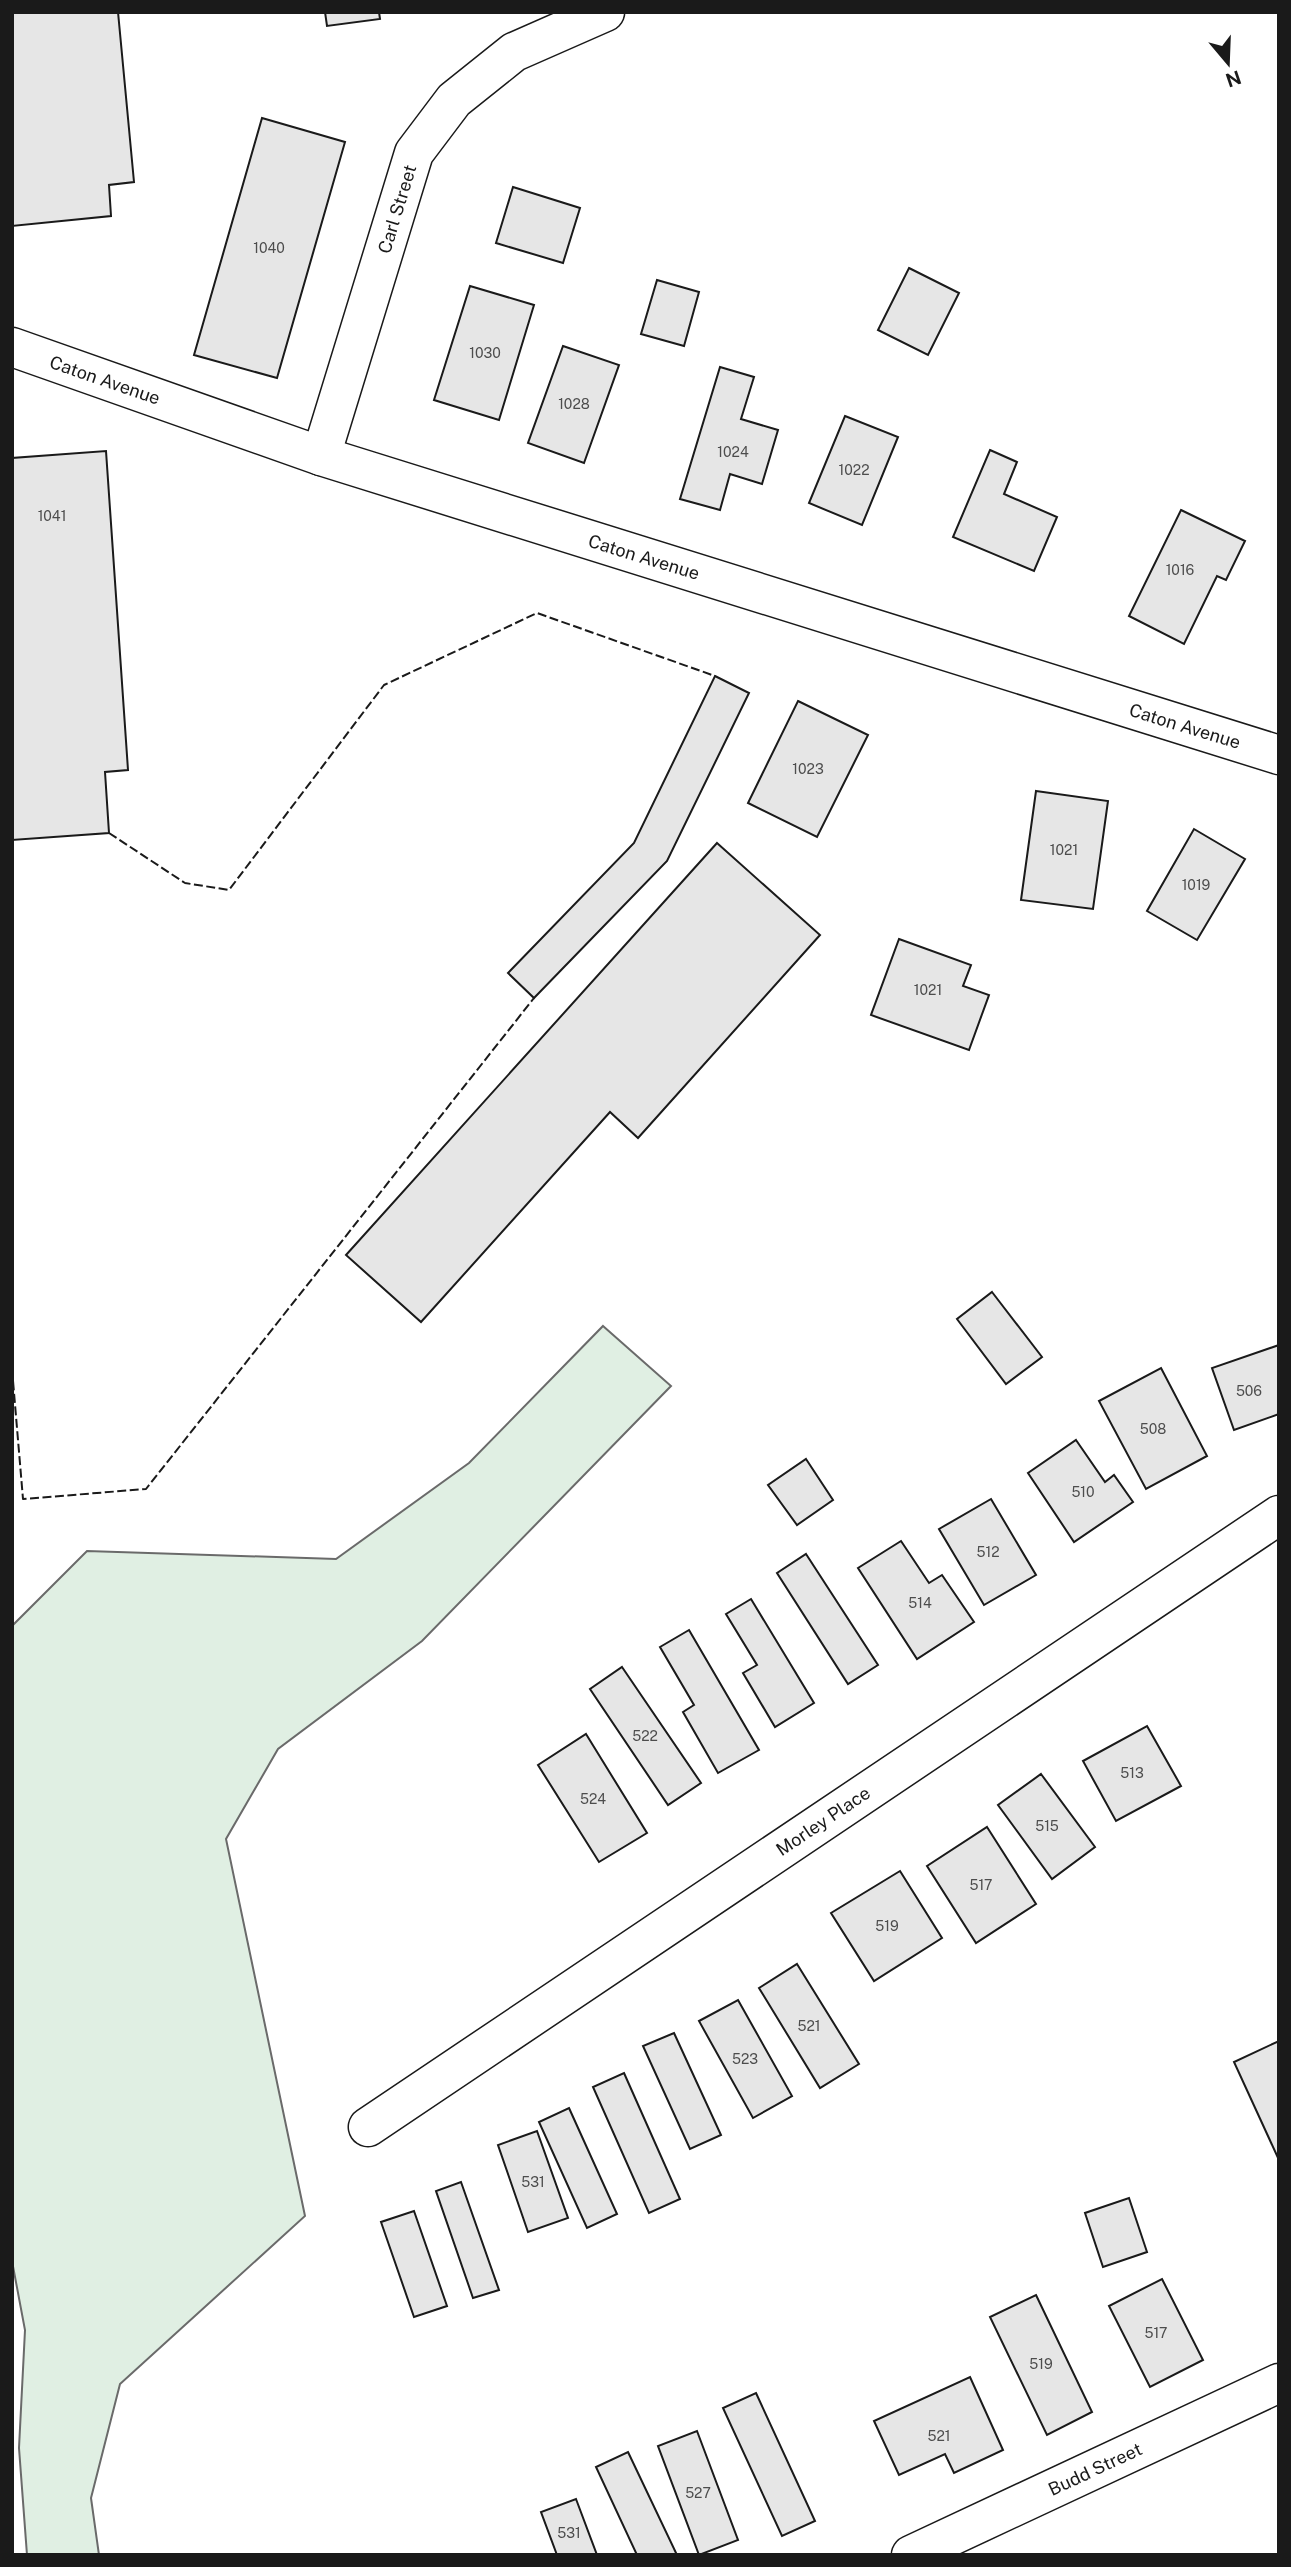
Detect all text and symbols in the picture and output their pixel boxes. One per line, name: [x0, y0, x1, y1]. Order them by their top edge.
north arrow: [1193, 28, 1263, 98]
text: N: [1223, 66, 1244, 92]
street label: Carl Street: [374, 162, 420, 256]
house number: 1040: [253, 240, 285, 256]
house number: 1030: [469, 345, 501, 361]
street label: Caton Avenue: [47, 351, 163, 409]
house number: 1028: [558, 396, 590, 412]
house number: 1024: [717, 444, 749, 460]
house number: 1022: [839, 462, 869, 478]
house number: 1041: [38, 508, 66, 524]
street label: Caton Avenue: [586, 530, 702, 584]
house number: 1016: [1166, 562, 1195, 578]
street label: Caton Avenue: [1127, 699, 1243, 753]
house number: 1023: [792, 761, 824, 777]
house number: 1021: [1050, 842, 1078, 858]
house number: 1019: [1182, 877, 1211, 893]
house number: 1021: [914, 982, 942, 998]
house number: 506: [1236, 1383, 1262, 1399]
house number: 508: [1140, 1421, 1166, 1437]
house number: 510: [1071, 1484, 1095, 1500]
house number: 512: [976, 1544, 1000, 1560]
house number: 514: [908, 1595, 932, 1611]
house number: 522: [632, 1728, 658, 1744]
house number: 513: [1120, 1765, 1144, 1781]
street label: Morley Place: [772, 1782, 874, 1860]
house number: 524: [580, 1791, 606, 1807]
house number: 515: [1035, 1818, 1059, 1834]
house number: 517: [969, 1877, 993, 1893]
house number: 519: [875, 1918, 899, 1934]
house number: 521: [797, 2018, 821, 2034]
house number: 523: [732, 2051, 758, 2067]
house number: 531: [521, 2174, 545, 2190]
house number: 517: [1144, 2325, 1168, 2341]
house number: 519: [1029, 2356, 1053, 2372]
house number: 521: [927, 2428, 951, 2444]
street label: Budd Street: [1045, 2438, 1145, 2500]
house number: 527: [685, 2485, 711, 2501]
house number: 531: [557, 2525, 581, 2541]

